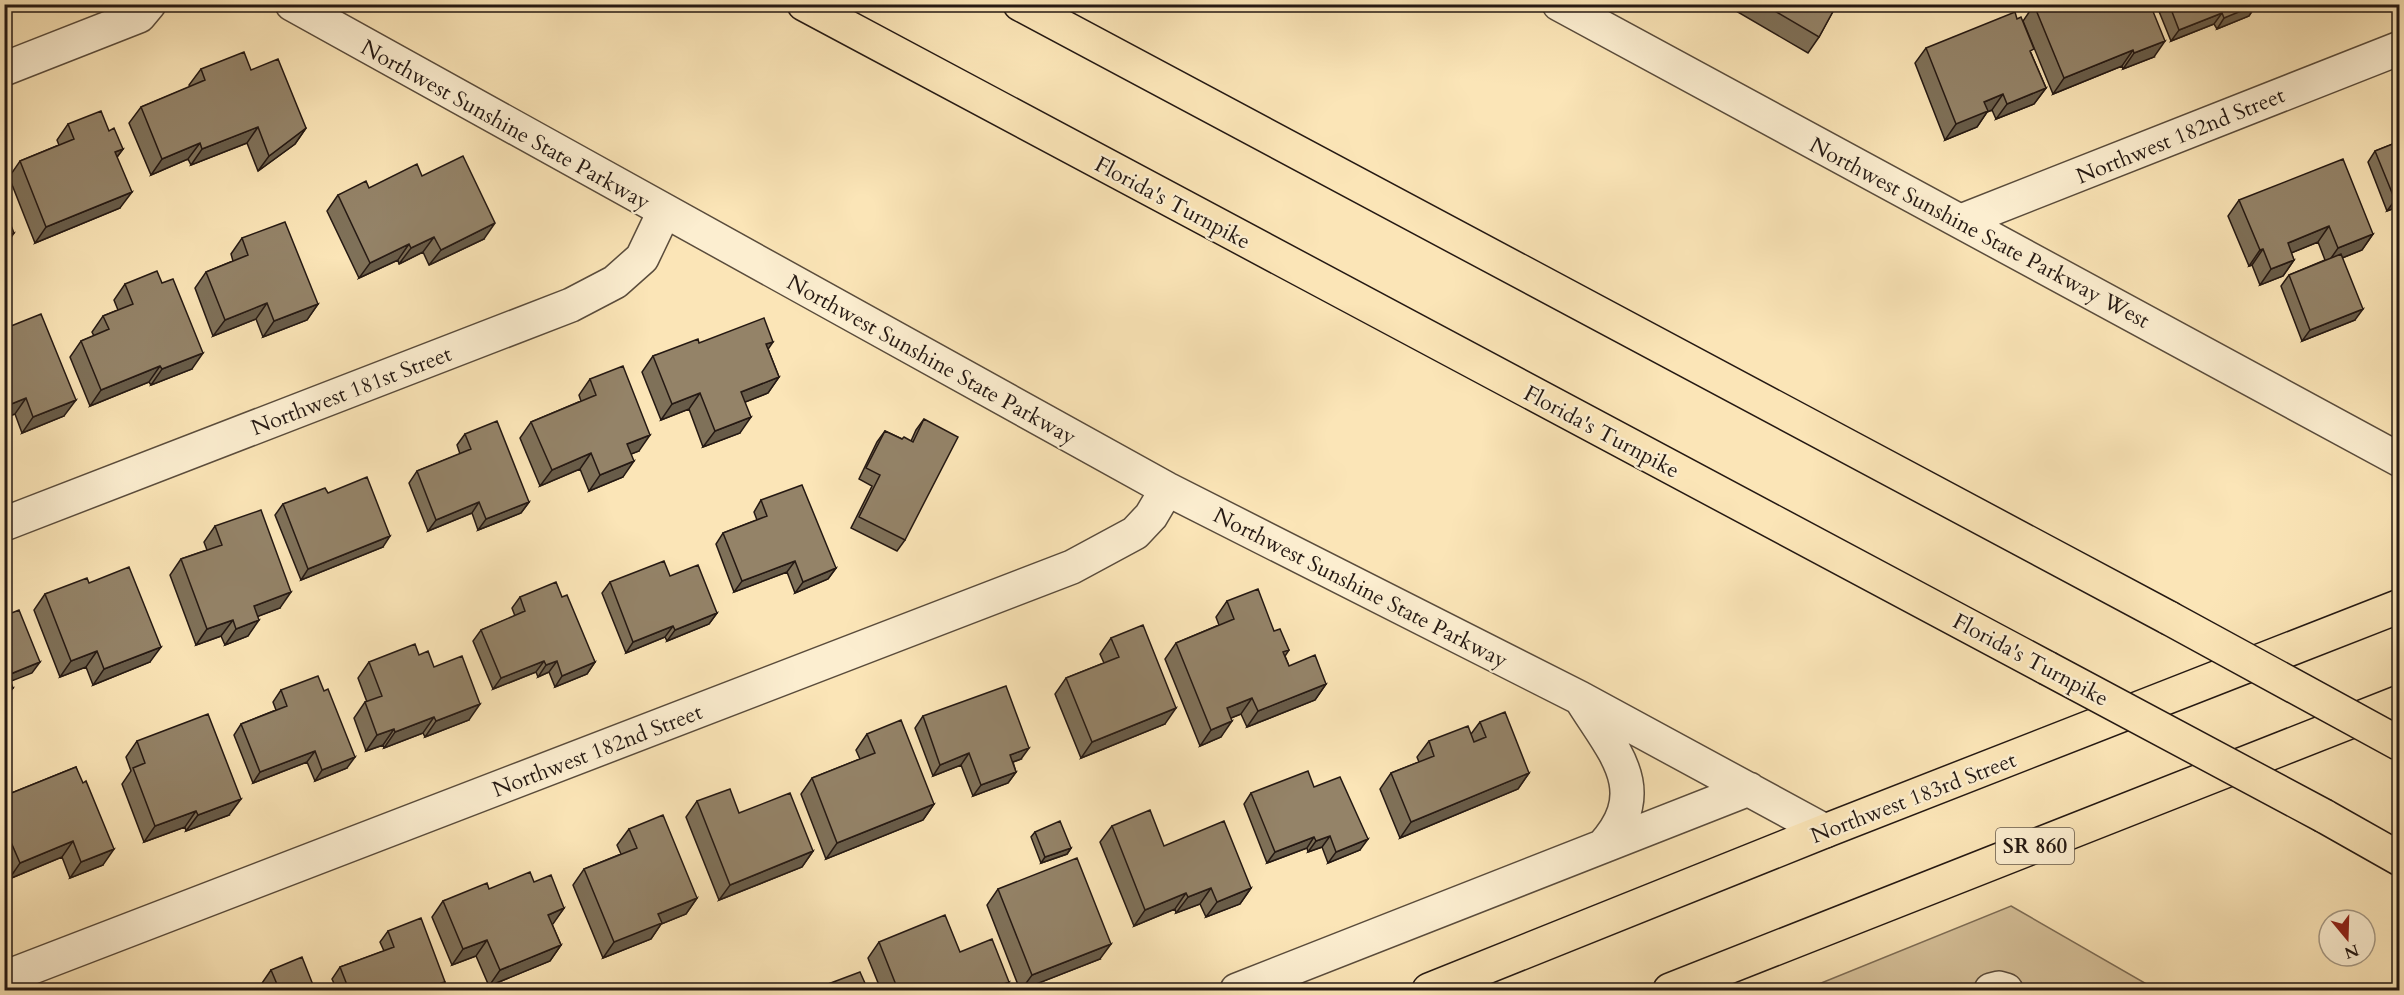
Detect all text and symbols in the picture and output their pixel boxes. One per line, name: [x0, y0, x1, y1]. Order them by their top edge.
street label: Northwest Sunshine State Parkway: [355, 33, 656, 217]
street label: Northwest 182nd Street: [2072, 80, 2289, 191]
street label: Northwest Sunshine State Parkway West: [1804, 130, 2155, 336]
street label: Florida's Turnpike: [1089, 149, 1256, 257]
street label: Northwest Sunshine State Parkway: [781, 268, 1082, 452]
street label: Northwest 181st Street: [247, 339, 456, 443]
street label: Florida's Turnpike: [1518, 378, 1685, 486]
street label: Northwest Sunshine State Parkway: [1208, 500, 1513, 676]
street label: Florida's Turnpike: [1947, 606, 2114, 714]
street label: Northwest 182nd Street: [488, 697, 707, 805]
street label: Northwest 183rd Street: [1806, 745, 2021, 851]
road number: SR 860: [1996, 828, 2074, 864]
north arrow: [2317, 908, 2377, 968]
text: N: [2341, 939, 2362, 964]

